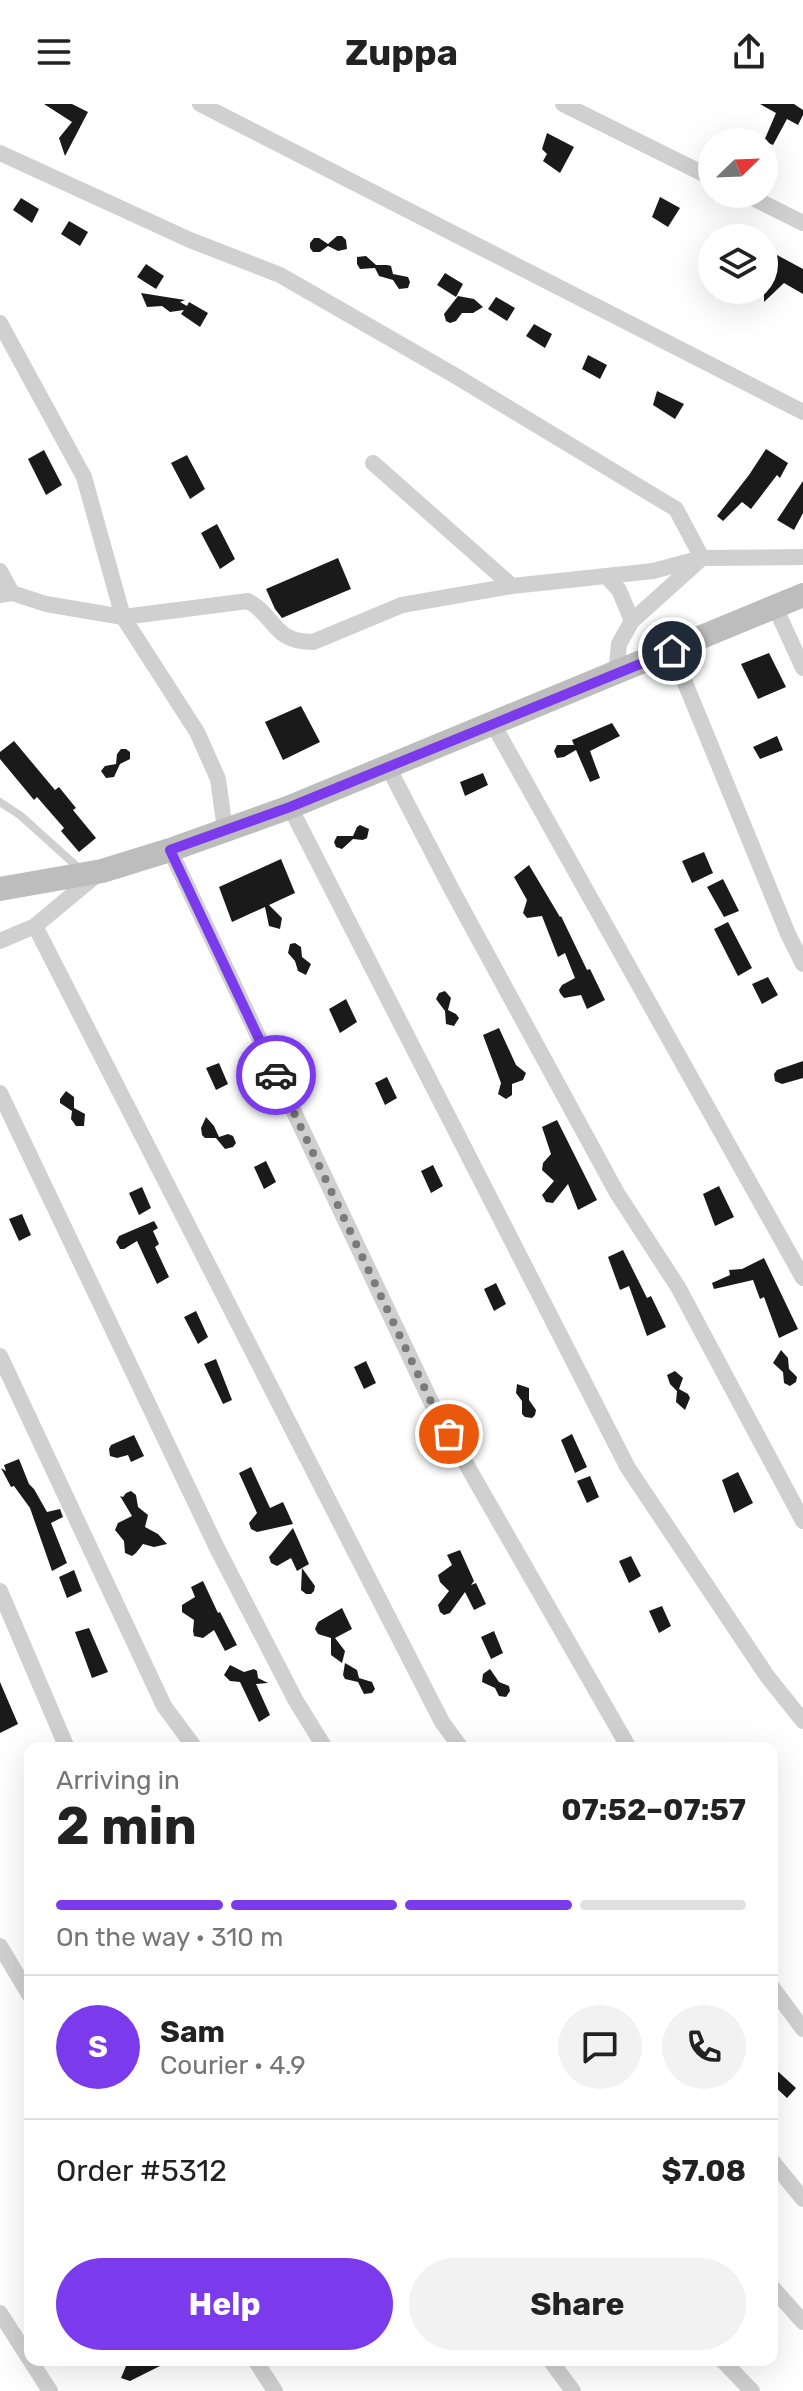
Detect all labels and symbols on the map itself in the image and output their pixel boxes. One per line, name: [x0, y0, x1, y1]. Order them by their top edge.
north arrow: [698, 128, 778, 208]
pin: [638, 617, 706, 685]
courier: [236, 1035, 316, 1115]
pin: [415, 1400, 483, 1468]

